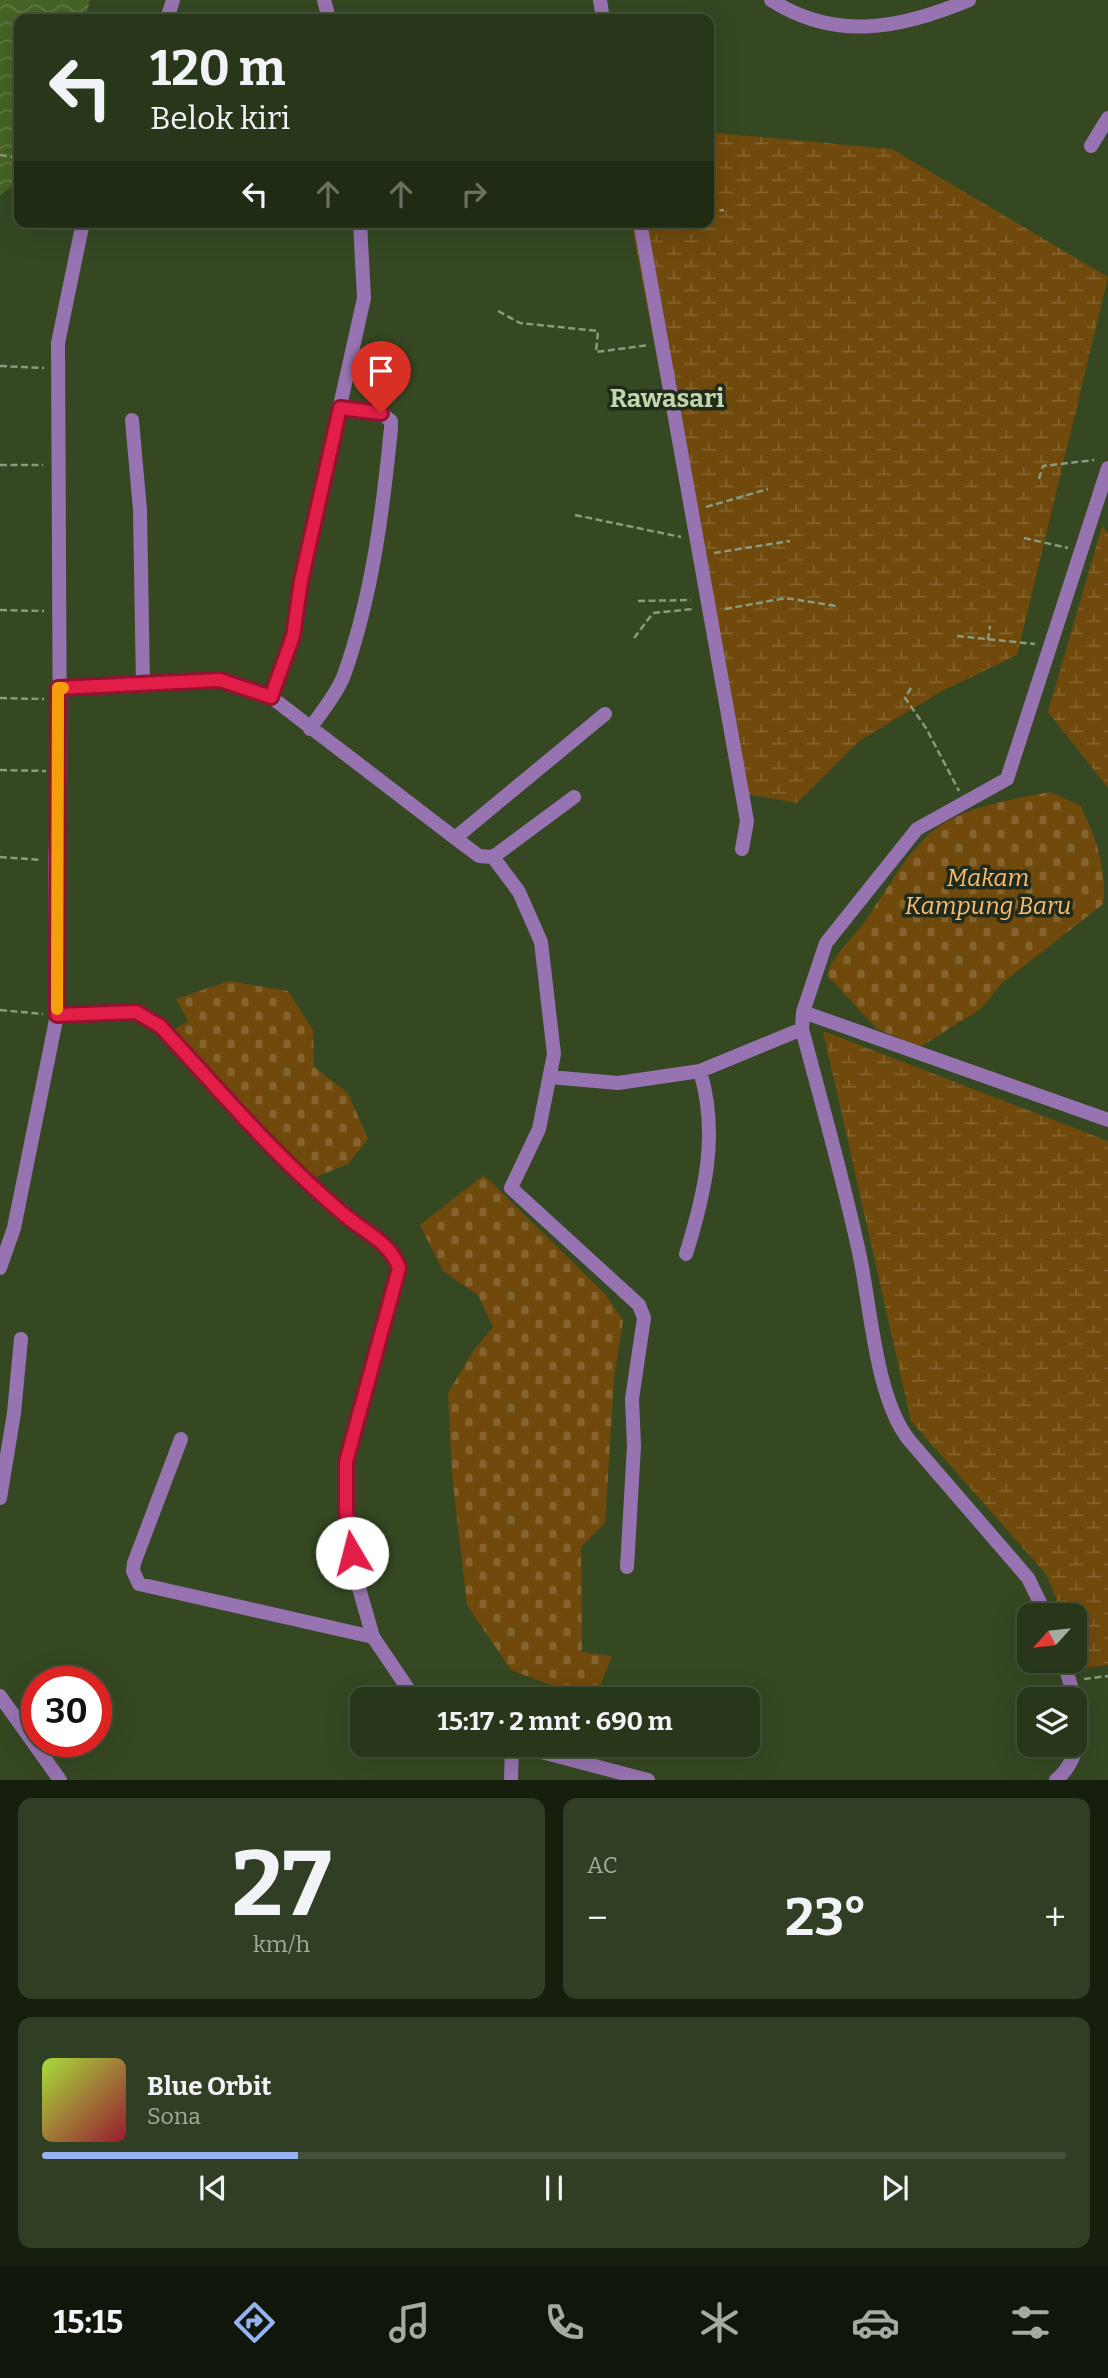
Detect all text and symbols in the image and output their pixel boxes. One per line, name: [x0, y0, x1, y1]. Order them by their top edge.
text: 120 m: [150, 39, 285, 98]
icon: left: [35, 42, 126, 133]
text: Belok kiri: [150, 99, 290, 137]
icon: left: [236, 175, 274, 213]
icon: ahead: [309, 175, 347, 213]
icon: ahead: [382, 175, 420, 213]
icon: right: [455, 175, 493, 213]
pin: [351, 341, 411, 413]
icon: arrive: [362, 352, 400, 390]
district label: Rawasari: [610, 383, 724, 414]
park label: Makam Kampung Baru: [905, 864, 1071, 920]
position arrow: [315, 1516, 389, 1590]
north arrow: [1017, 1603, 1087, 1673]
map controls: [1017, 1603, 1087, 1757]
speed limit sign: 30: [21, 1666, 112, 1757]
button: layers: [1017, 1687, 1087, 1757]
text: 15:17 · 2 mnt · 690 m: [437, 1706, 673, 1737]
text: 27: [232, 1830, 331, 1939]
text: AC: [587, 1851, 618, 1879]
text: 23°: [785, 1886, 867, 1949]
text: −: [587, 1895, 608, 1941]
text: +: [1044, 1895, 1066, 1941]
text: km/h: [253, 1930, 310, 1958]
text: Blue Orbit: [147, 2071, 271, 2102]
text: Sona: [147, 2102, 201, 2130]
icon: previous: [194, 2169, 232, 2207]
icon: pause: [535, 2169, 573, 2207]
icon: next: [876, 2169, 914, 2207]
icon: directions: [230, 2298, 279, 2347]
icon: music: [385, 2298, 434, 2347]
icon: phone: [540, 2298, 589, 2347]
icon: climate: [695, 2298, 744, 2347]
icon: car: [851, 2298, 900, 2347]
icon: filters: [1006, 2298, 1055, 2347]
text: 15:15: [53, 2303, 123, 2341]

